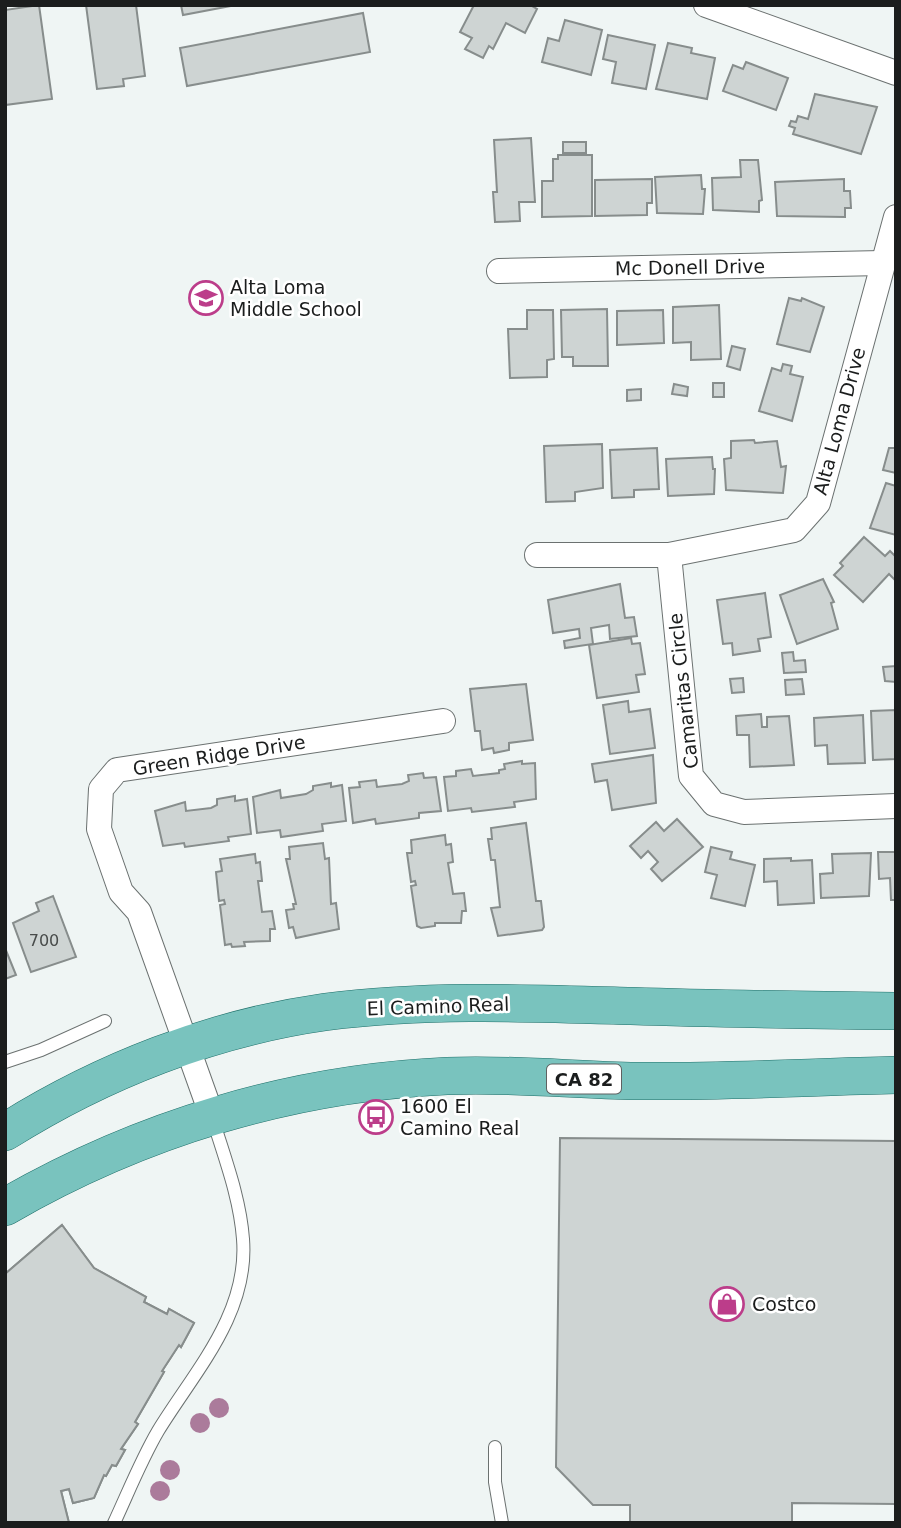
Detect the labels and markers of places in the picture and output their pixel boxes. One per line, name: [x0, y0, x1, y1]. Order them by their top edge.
place label: Alta Loma Middle School: [230, 276, 362, 320]
school or university icon: Alta Loma Middle School: [187, 279, 225, 317]
place label: 1600 El Camino Real: [400, 1095, 519, 1139]
bus stop icon: 1600 El Camino Real: [357, 1098, 395, 1136]
shop icon: Costco: [708, 1285, 746, 1323]
place label: Costco: [752, 1293, 816, 1315]

